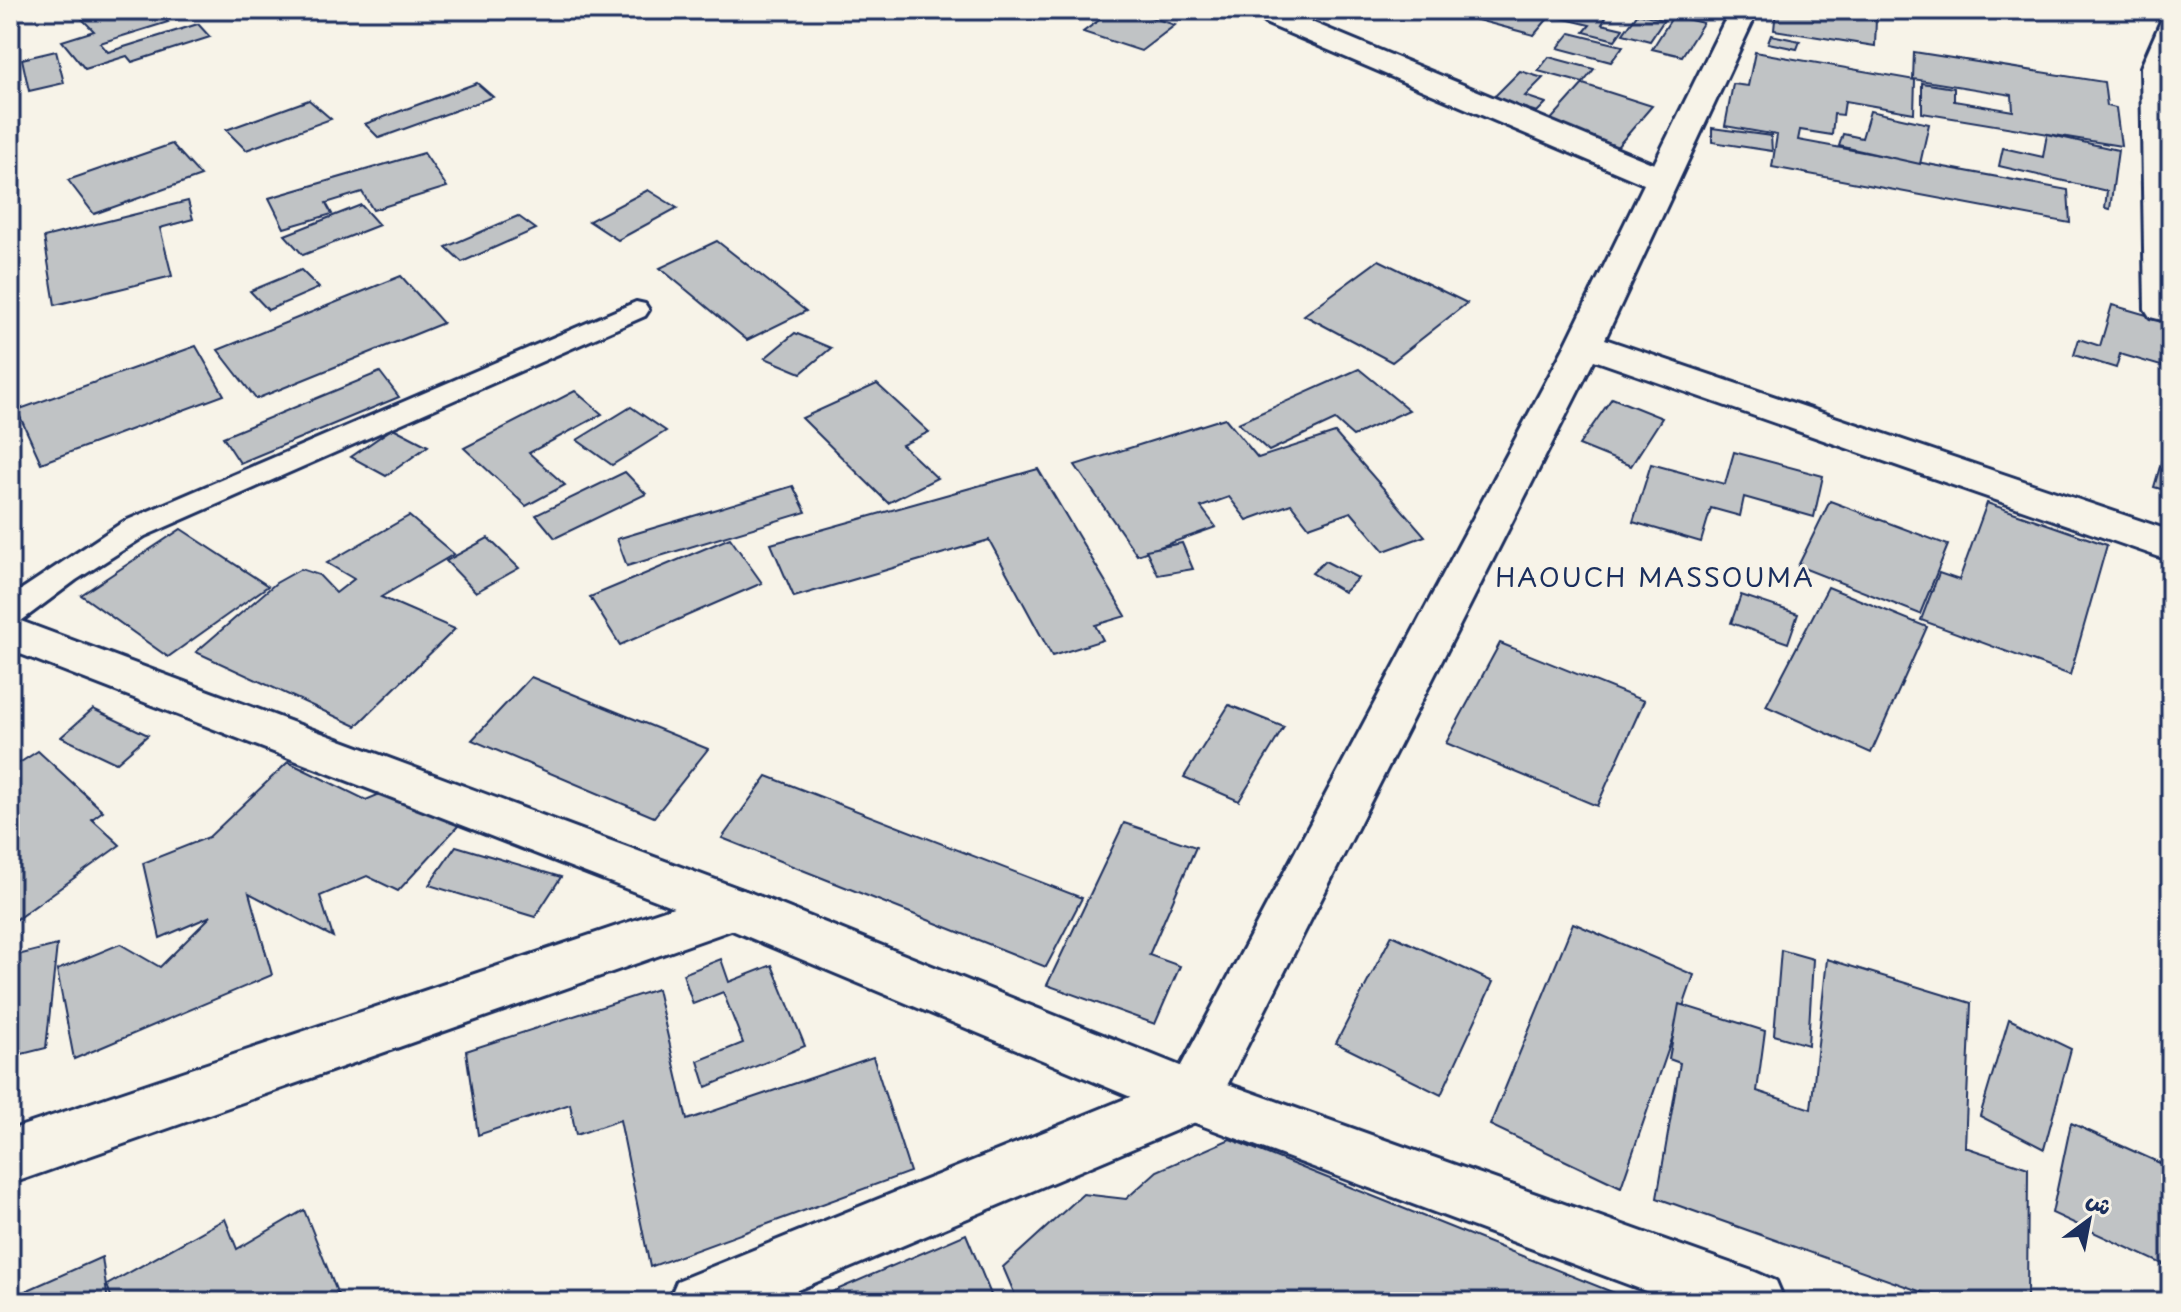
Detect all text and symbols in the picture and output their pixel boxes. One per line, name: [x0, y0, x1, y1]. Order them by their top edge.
district label: HAOUCH MASSOUMA: [1495, 557, 1815, 596]
north arrow: [2049, 1180, 2129, 1260]
text: ش: [2081, 1181, 2119, 1222]

